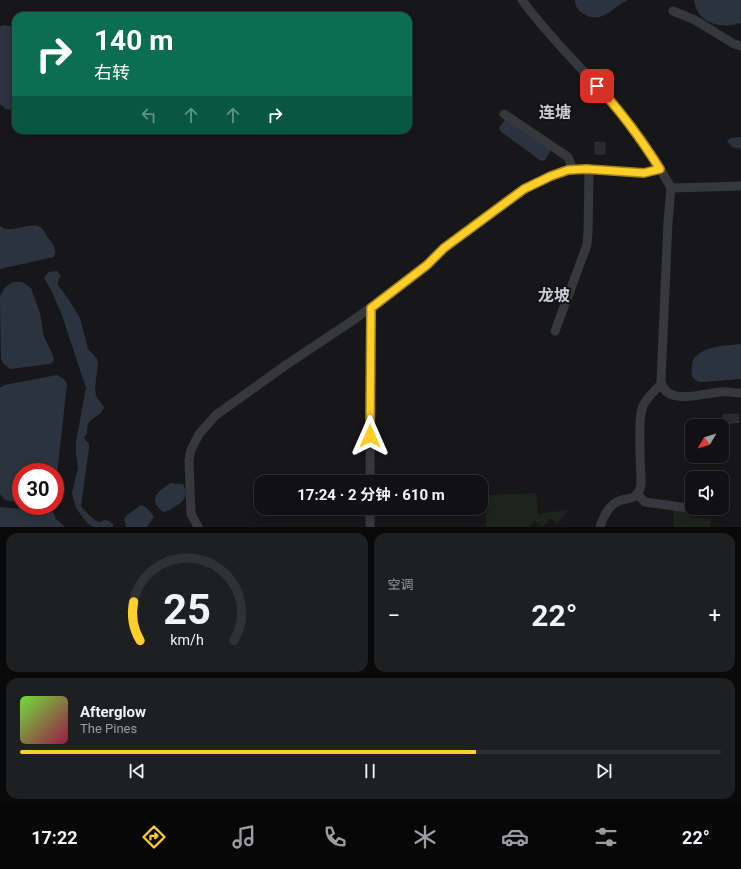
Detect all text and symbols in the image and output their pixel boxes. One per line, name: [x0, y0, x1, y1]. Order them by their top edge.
text: 140 m: [94, 24, 173, 57]
icon: right: [28, 28, 80, 80]
text: 右转: [94, 62, 130, 83]
pin: [580, 69, 614, 103]
icon: arrive: [586, 75, 608, 97]
district label: 连塘: [538, 103, 571, 122]
icon: left: [138, 104, 160, 126]
icon: ahead: [180, 104, 202, 126]
icon: ahead: [222, 104, 244, 126]
icon: right: [264, 104, 286, 126]
district label: 龙坡: [538, 286, 570, 305]
position arrow: [349, 415, 391, 457]
north arrow: [685, 419, 729, 463]
map controls: [685, 419, 729, 515]
speed limit sign: 30: [12, 463, 64, 515]
button: sound: [685, 471, 729, 515]
text: 17:24 · 2 分钟 · 610 m: [297, 486, 445, 504]
text: 空调: [388, 577, 414, 592]
text: 25: [163, 584, 211, 633]
text: 22°: [531, 598, 577, 633]
text: −: [388, 603, 400, 628]
text: +: [709, 603, 721, 628]
text: km/h: [170, 631, 204, 647]
text: Afterglow: [80, 703, 146, 721]
text: The Pines: [80, 721, 137, 736]
icon: previous: [126, 760, 148, 782]
icon: pause: [359, 760, 381, 782]
icon: next: [593, 760, 615, 782]
icon: directions: [140, 823, 168, 851]
icon: music: [230, 823, 258, 851]
icon: phone: [321, 823, 349, 851]
icon: climate: [411, 823, 439, 851]
icon: car: [501, 823, 529, 851]
icon: filters: [592, 823, 620, 851]
text: 17:22: [31, 827, 78, 848]
text: 22°: [682, 827, 710, 848]

